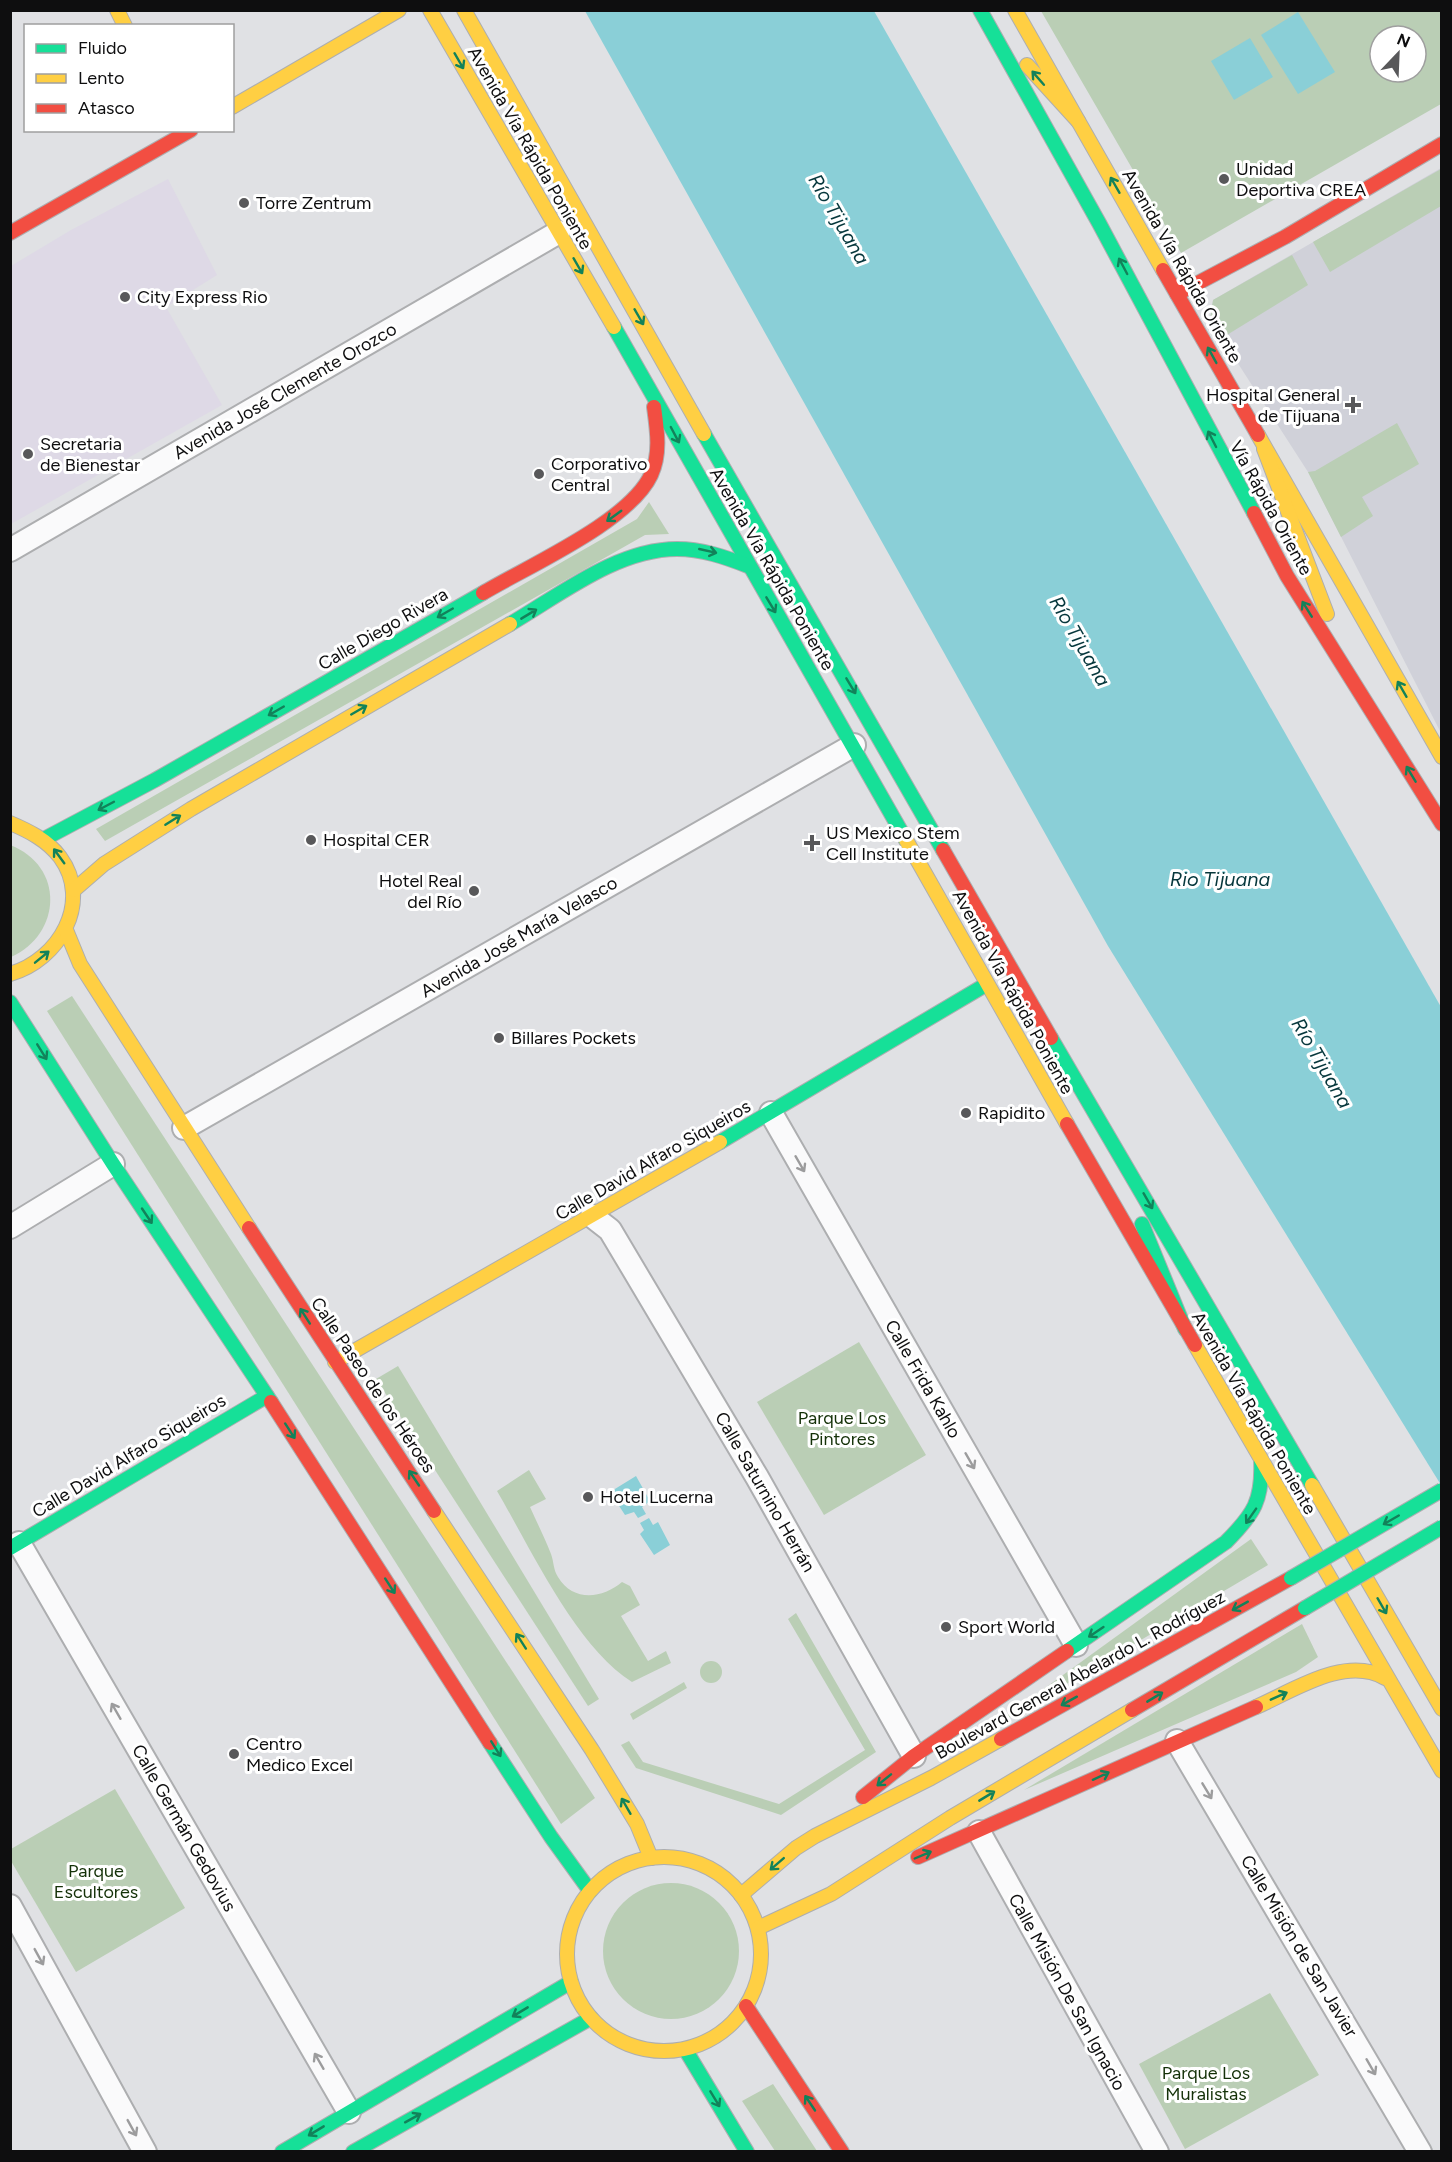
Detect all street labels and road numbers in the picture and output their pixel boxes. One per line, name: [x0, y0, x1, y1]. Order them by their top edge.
street label: Avenida Vía Rápida Poniente: [463, 43, 597, 253]
street label: Avenida Vía Rápida Oriente: [1118, 165, 1247, 367]
street label: Avenida José Clemente Orozco: [169, 318, 401, 464]
street label: Vía Rápida Oriente: [1225, 437, 1317, 579]
street label: Avenida Vía Rápida Poniente: [705, 464, 839, 674]
street label: Calle Diego Rivera: [314, 583, 452, 675]
street label: Avenida José María Velasco: [417, 872, 621, 1002]
street label: Avenida Vía Rápida Poniente: [948, 886, 1079, 1098]
street label: Calle David Alfaro Siqueiros: [551, 1095, 755, 1225]
street label: Calle Paseo de los Héroes: [306, 1293, 440, 1477]
street label: Avenida Vía Rápida Poniente: [1187, 1308, 1321, 1518]
street label: Calle Frida Kahlo: [880, 1316, 966, 1442]
street label: Calle David Alfaro Siqueiros: [28, 1389, 230, 1523]
street label: Calle Saturnino Herrán: [710, 1408, 820, 1576]
street label: Boulevard General Abelardo L. Rodríguez: [931, 1586, 1229, 1764]
street label: Calle Germán Gedovius: [127, 1741, 241, 1915]
street label: Calle Misión de San Javier: [1236, 1851, 1362, 2041]
street label: Calle Misión De San Ignacio: [1004, 1890, 1130, 2094]

